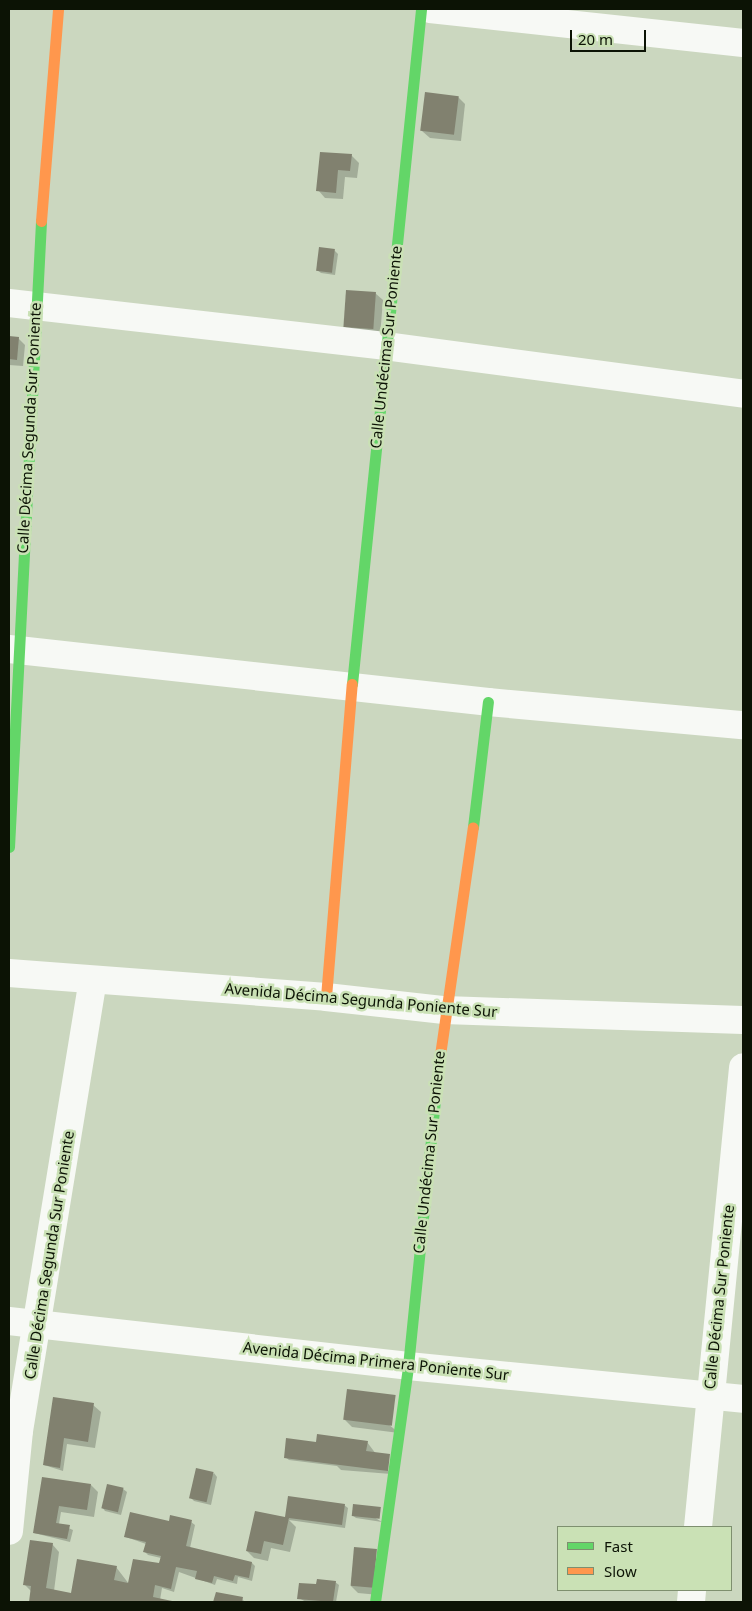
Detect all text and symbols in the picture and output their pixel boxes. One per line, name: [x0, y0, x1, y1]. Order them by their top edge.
scale bar: [572, 20, 648, 52]
text: 20 m: [578, 29, 613, 49]
street label: Calle Undécima Sur Poniente: [366, 245, 406, 449]
street label: Calle Décima Segunda Sur Poniente: [13, 302, 45, 554]
street label: Avenida Décima Segunda Poniente Sur: [224, 979, 498, 1021]
street label: Calle Undécima Sur Poniente: [409, 1050, 449, 1254]
street label: Calle Décima Segunda Sur Poniente: [20, 1129, 78, 1381]
street label: Calle Décima Sur Poniente: [700, 1204, 738, 1390]
street label: Avenida Décima Primera Poniente Sur: [242, 1338, 510, 1384]
legend: [557, 1526, 732, 1591]
text: Fast: [604, 1536, 633, 1556]
text: Slow: [604, 1561, 637, 1581]

